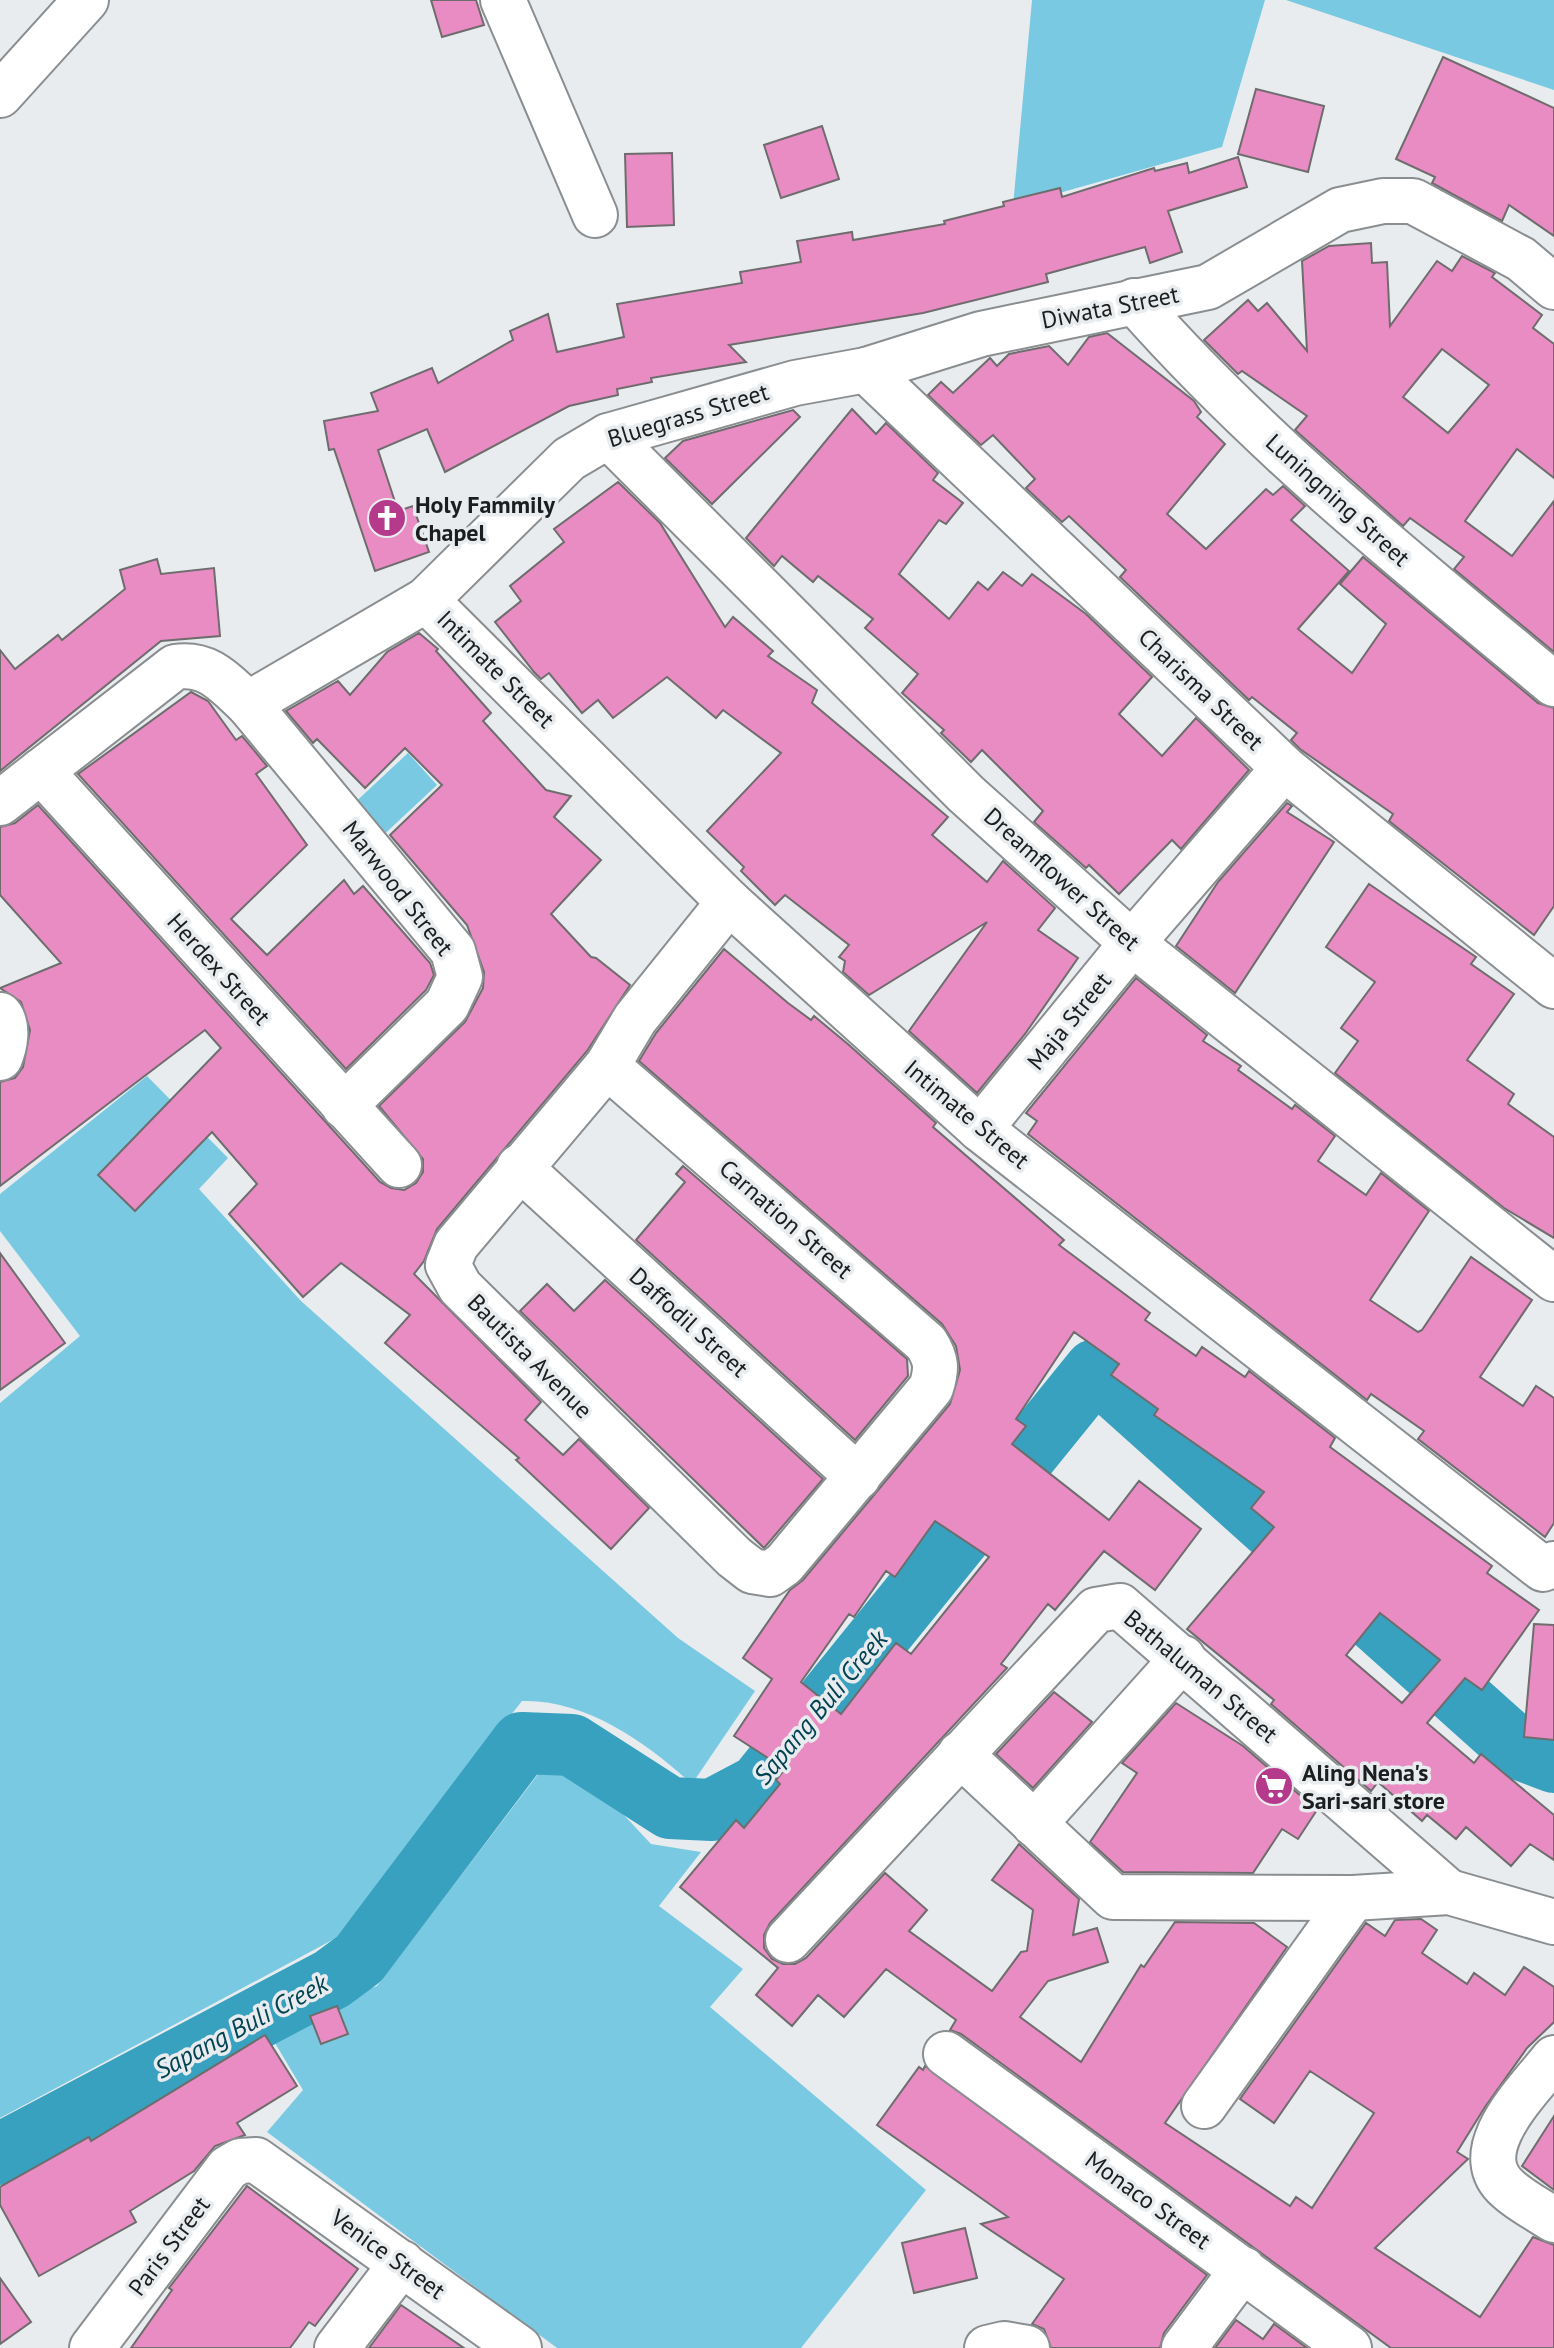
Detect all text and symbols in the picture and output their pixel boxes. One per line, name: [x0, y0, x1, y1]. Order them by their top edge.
street label: Diwata Street: [1039, 278, 1181, 336]
street label: Bluegrass Street: [604, 376, 772, 454]
street label: Luningning Street: [1259, 427, 1417, 573]
place label: Holy Fammily Chapel: [415, 489, 555, 548]
church icon: Holy Fammily Chapel: [366, 497, 408, 539]
street label: Intimate Street: [431, 604, 561, 734]
street label: Charisma Street: [1132, 621, 1270, 757]
street label: Dreamflower Street: [978, 801, 1146, 957]
street label: Marwood Street: [336, 814, 460, 962]
street label: Herdex Street: [161, 906, 277, 1032]
street label: Maja Street: [1020, 966, 1118, 1076]
street label: Intimate Street: [898, 1053, 1036, 1175]
street label: Carnation Street: [713, 1153, 859, 1285]
street label: Daffodil Street: [623, 1260, 755, 1384]
street label: Bautista Avenue: [461, 1287, 599, 1425]
street label: Bathaluman Street: [1118, 1603, 1284, 1749]
water label: Sapang Buli Creek: [746, 1622, 895, 1791]
place label: Aling Nena's Sari-sari store: [1302, 1757, 1445, 1816]
supermarket icon: Aling Nena's Sari-sari store: [1253, 1765, 1295, 1807]
water label: Sapang Buli Creek: [149, 1966, 334, 2085]
street label: Monaco Street: [1079, 2144, 1217, 2256]
street label: Paris Street: [121, 2190, 217, 2302]
street label: Venice Street: [324, 2201, 451, 2306]

